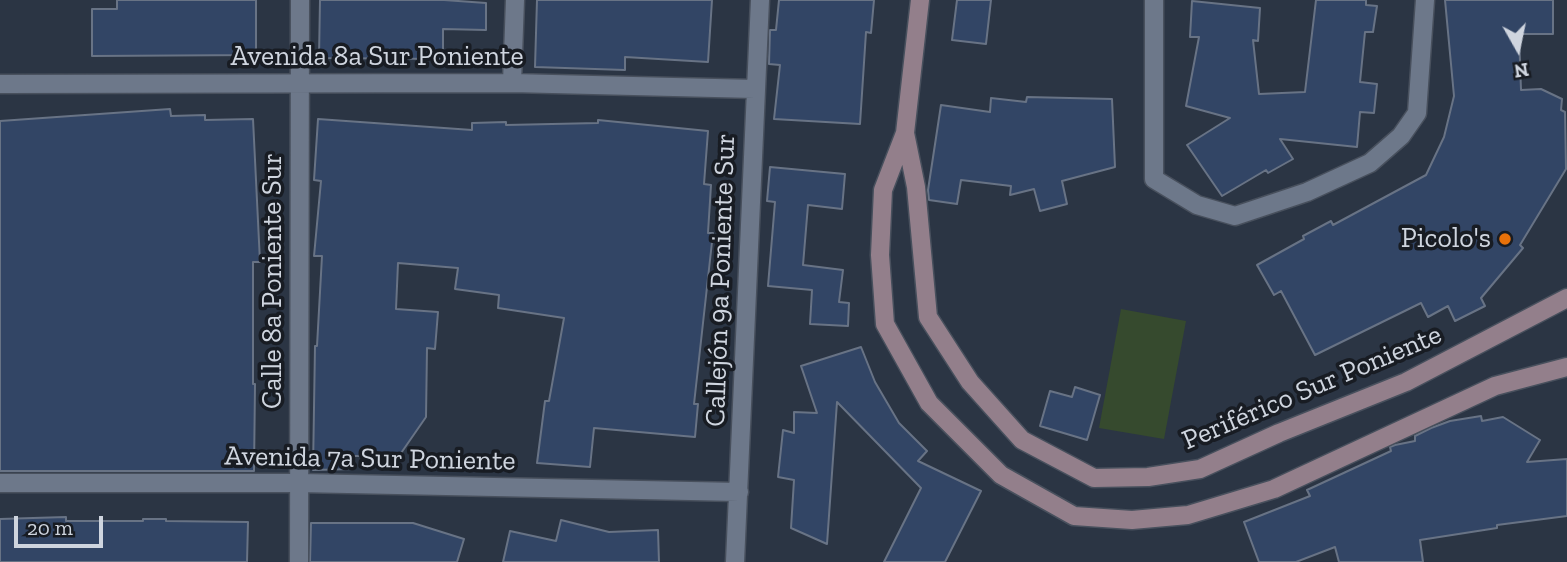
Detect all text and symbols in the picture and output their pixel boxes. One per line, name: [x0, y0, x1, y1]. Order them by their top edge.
north arrow: [1483, 14, 1553, 84]
street label: Avenida 8a Sur Poniente: [230, 40, 524, 74]
text: N: [1512, 58, 1530, 83]
street label: Callejón 9a Poniente Sur: [699, 133, 743, 427]
street label: Calle 8a Poniente Sur: [256, 153, 290, 409]
place label: Picolo's: [1401, 222, 1491, 256]
marker: Picolo's: [1497, 231, 1513, 247]
street label: Periférico Sur Poniente: [1177, 318, 1447, 458]
street label: Avenida 7a Sur Poniente: [224, 440, 516, 478]
scale bar: [18, 503, 107, 546]
text: 20 m: [27, 515, 73, 540]

